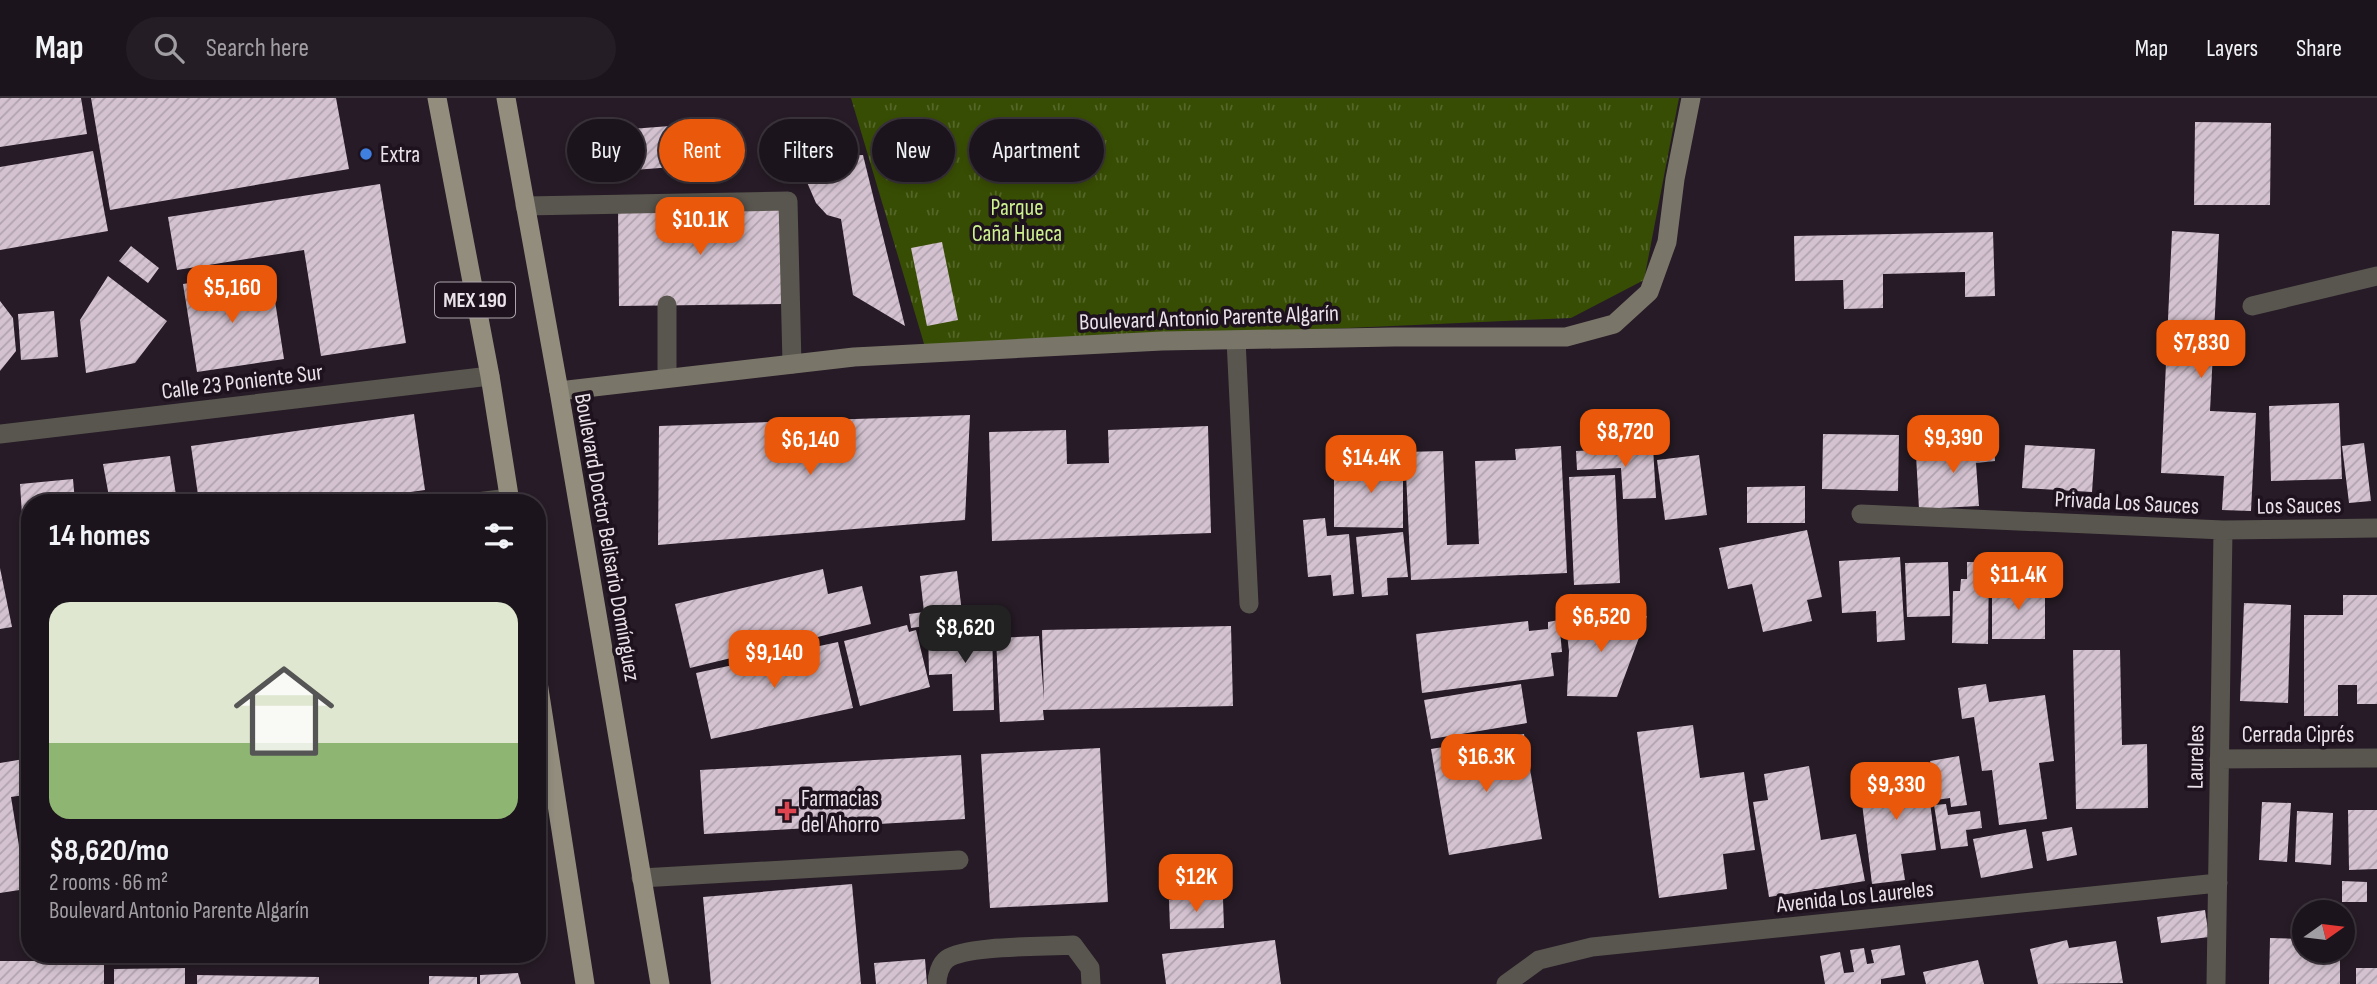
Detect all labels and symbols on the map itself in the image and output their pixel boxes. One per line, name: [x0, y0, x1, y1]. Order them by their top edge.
place label: Extra: [380, 141, 420, 169]
marker: Extra: [358, 146, 374, 162]
park label: Parque Caña Hueca: [972, 194, 1062, 248]
pin: $10.1K: [643, 198, 757, 257]
pin: $5,160: [175, 266, 289, 325]
road number: MEX 190: [435, 282, 515, 318]
street label: Boulevard Antonio Parente Algarín: [1079, 299, 1339, 337]
pin: $7,830: [2144, 320, 2258, 380]
street label: Calle 23 Poniente Sur: [160, 358, 325, 406]
street label: Boulevard Doctor Belisario Domínguez: [568, 391, 646, 683]
pin: $8,720: [1568, 410, 1682, 469]
pin: $9,390: [1896, 416, 2010, 475]
pin: $6,140: [753, 418, 867, 477]
pin: $14.4K: [1314, 436, 1428, 495]
street label: Privada Los Sauces: [2054, 485, 2200, 521]
street label: Los Sauces: [2256, 491, 2342, 521]
pin: $11.4K: [1961, 552, 2075, 612]
pin: $6,520: [1544, 594, 1658, 654]
pin: $8,620: [908, 606, 1022, 665]
pin: $9,140: [717, 630, 831, 690]
street label: Cerrada Ciprés: [2242, 721, 2354, 749]
street label: Laureles: [2181, 725, 2211, 789]
pin: $16.3K: [1429, 734, 1543, 794]
pin: $9,330: [1839, 762, 1953, 822]
place label: Farmacias del Ahorro: [801, 785, 880, 839]
marker: Farmacias del Ahorro: [779, 803, 795, 819]
pin: $12K: [1155, 854, 1237, 914]
street label: Avenida Los Laureles: [1774, 875, 1935, 919]
north arrow: [2292, 900, 2356, 962]

